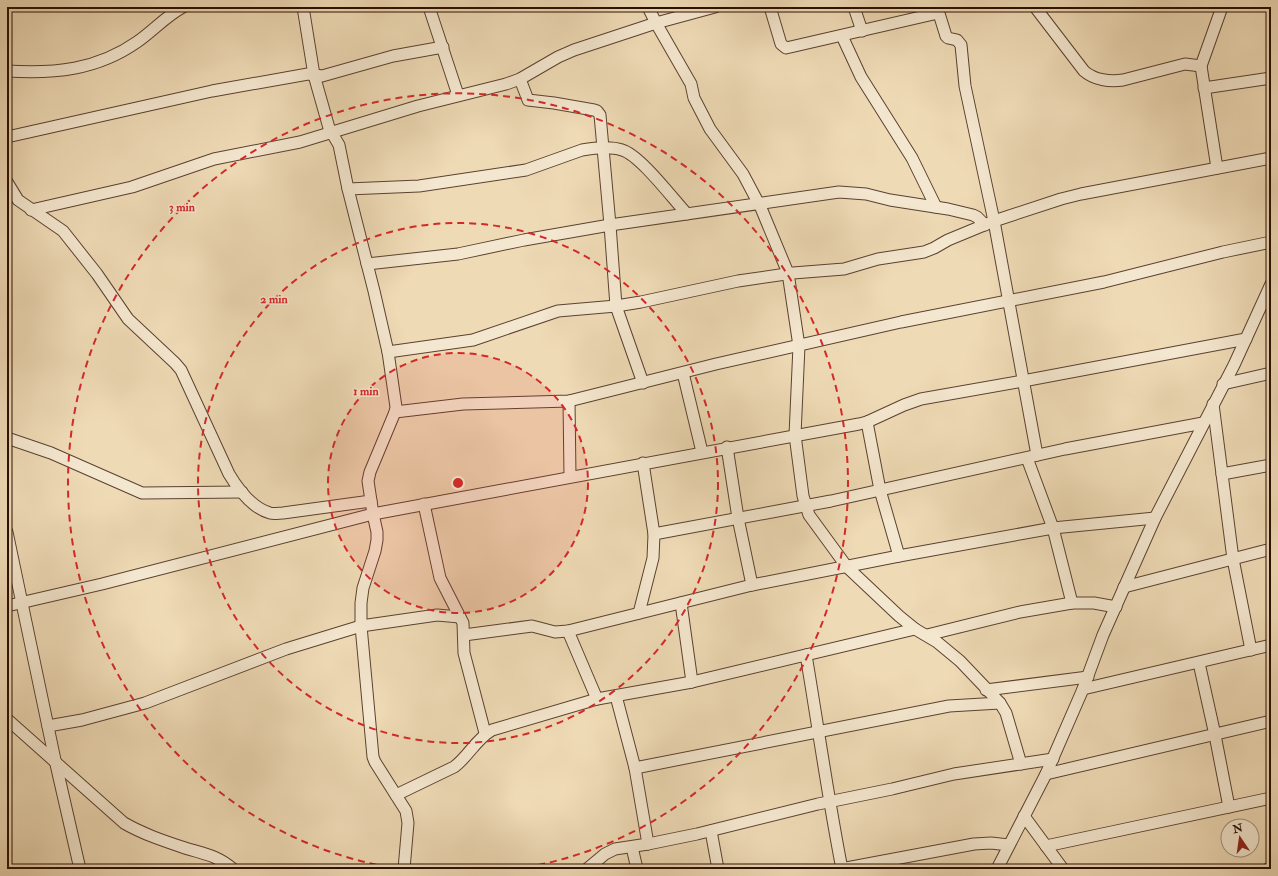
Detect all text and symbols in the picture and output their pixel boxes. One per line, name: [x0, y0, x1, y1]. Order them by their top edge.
text: 3 min: [169, 200, 196, 215]
text: 2 min: [260, 292, 288, 307]
text: 1 min: [353, 384, 380, 399]
centre of rings: [451, 476, 465, 490]
north arrow: [1220, 818, 1260, 858]
text: N: [1231, 821, 1245, 836]

